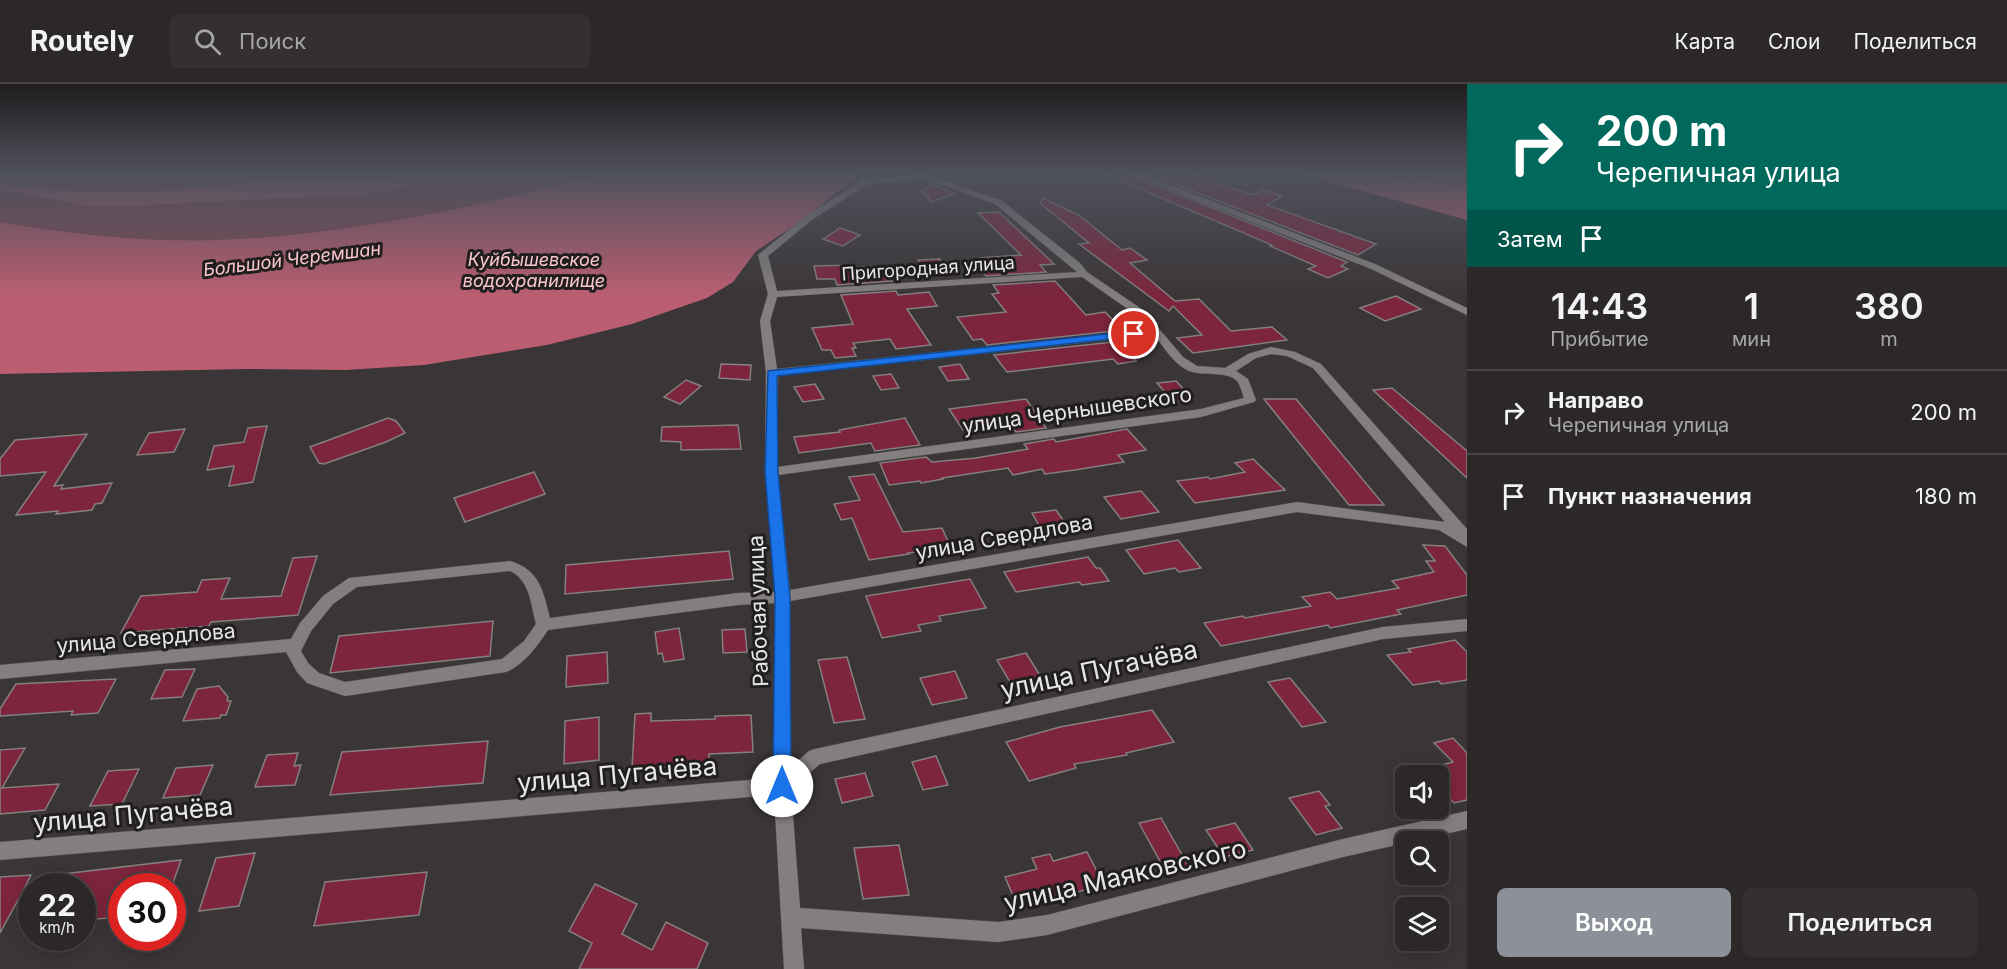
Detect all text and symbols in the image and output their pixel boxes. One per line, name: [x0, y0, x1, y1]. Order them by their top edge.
search box: [170, 14, 590, 68]
text: Routely: [30, 24, 134, 58]
icon: search: [191, 25, 224, 58]
text: Поиск: [239, 28, 306, 54]
text: Карта: [1675, 29, 1735, 54]
text: Слои: [1768, 29, 1820, 54]
text: Поделиться: [1853, 29, 1977, 54]
text: 200 m: [1596, 105, 1727, 156]
icon: right: [1497, 108, 1575, 186]
text: Черепичная улица: [1596, 156, 1841, 189]
icon: arrive: [1575, 222, 1608, 255]
text: Затем: [1497, 226, 1563, 252]
water label: Большой Черемшан: [202, 238, 382, 280]
water label: Куйбышевское водохранилище: [463, 249, 605, 291]
street label: Пригородная улица: [841, 251, 1015, 285]
text: 14:43: [1551, 284, 1648, 328]
text: 1: [1744, 284, 1759, 328]
text: 380: [1854, 284, 1924, 328]
pin: [1108, 308, 1159, 359]
icon: arrive: [1117, 317, 1150, 350]
text: Прибытие: [1550, 327, 1649, 351]
text: мин: [1732, 327, 1771, 351]
text: m: [1880, 327, 1898, 351]
street label: улица Чернышевского: [961, 382, 1193, 438]
text: Направо: [1548, 387, 1644, 413]
icon: right: [1497, 396, 1530, 429]
text: 200 m: [1910, 399, 1977, 425]
text: Черепичная улица: [1548, 413, 1729, 437]
icon: arrive: [1497, 480, 1530, 513]
text: Пункт назначения: [1548, 483, 1752, 509]
text: 180 m: [1915, 483, 1977, 509]
street label: улица Свердлова: [913, 509, 1095, 565]
street label: Рабочая улица: [743, 535, 773, 687]
street label: улица Свердлова: [56, 618, 236, 658]
street label: улица Пугачёва: [998, 633, 1200, 705]
street label: улица Пугачёва: [516, 750, 718, 798]
position arrow: [750, 754, 814, 818]
map controls: [1395, 765, 1449, 951]
button: sound: [1395, 765, 1449, 819]
street label: улица Пугачёва: [32, 790, 234, 838]
button: search: [1395, 831, 1449, 885]
street label: улица Маяковского: [1001, 832, 1249, 918]
speed limit sign: 30: [108, 873, 186, 951]
text: 22: [38, 887, 76, 923]
button: Выход: [1497, 888, 1731, 957]
button: Поделиться: [1743, 888, 1977, 957]
button: layers: [1395, 897, 1449, 951]
text: km/h: [39, 918, 75, 937]

